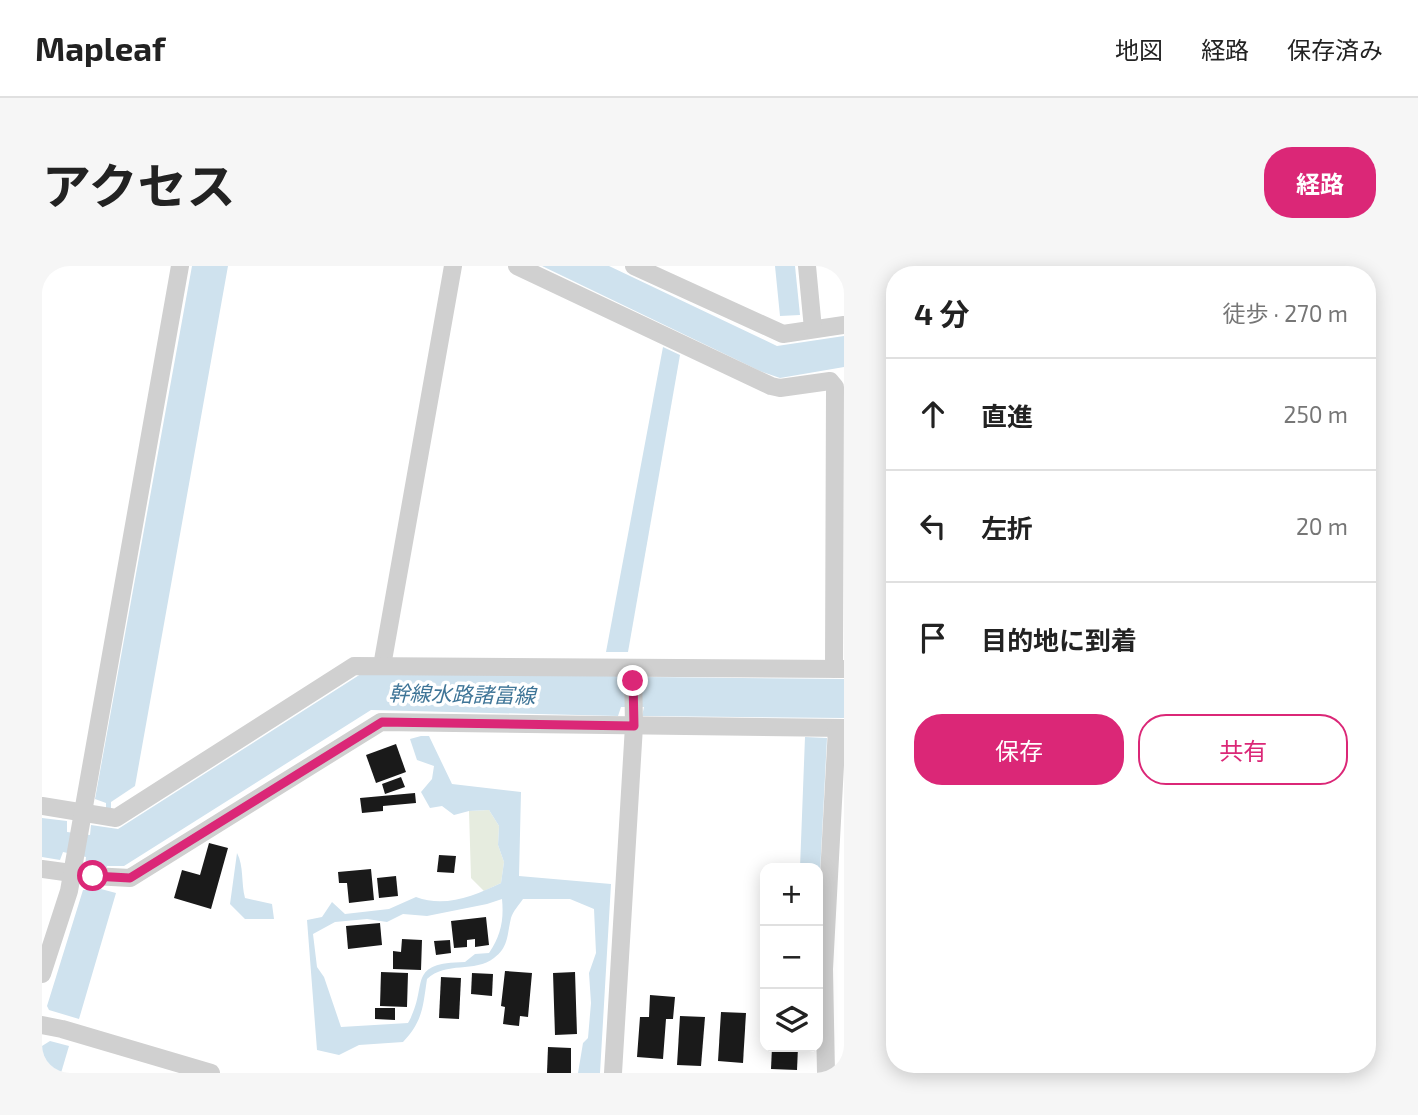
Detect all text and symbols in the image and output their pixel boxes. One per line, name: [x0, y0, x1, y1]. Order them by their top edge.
text: Mapleaf: [35, 28, 165, 68]
text: 地図: [1115, 35, 1163, 64]
text: 経路: [1201, 35, 1249, 64]
text: 保存済み: [1287, 35, 1383, 64]
button: 経路: [1264, 147, 1376, 218]
text: アクセス: [42, 155, 236, 214]
text: 4 分: [914, 295, 970, 331]
text: 徒歩 · 270 m: [1222, 299, 1348, 327]
icon: ahead: [914, 395, 952, 433]
text: 直進: [981, 400, 1033, 431]
text: 250 m: [1284, 400, 1348, 428]
icon: left: [914, 507, 952, 545]
text: 左折: [981, 512, 1033, 543]
text: 20 m: [1296, 512, 1348, 540]
icon: arrive: [914, 619, 952, 657]
text: 目的地に到着: [981, 624, 1137, 655]
route end: [617, 665, 648, 696]
water label: 幹線水路諸富線: [388, 680, 539, 707]
button: 保存: [914, 714, 1124, 785]
button: 共有: [1138, 714, 1348, 785]
route start: [77, 860, 108, 891]
map controls: [760, 863, 823, 1052]
button: +: [760, 863, 823, 926]
button: −: [760, 926, 823, 989]
button: layers: [760, 989, 823, 1052]

